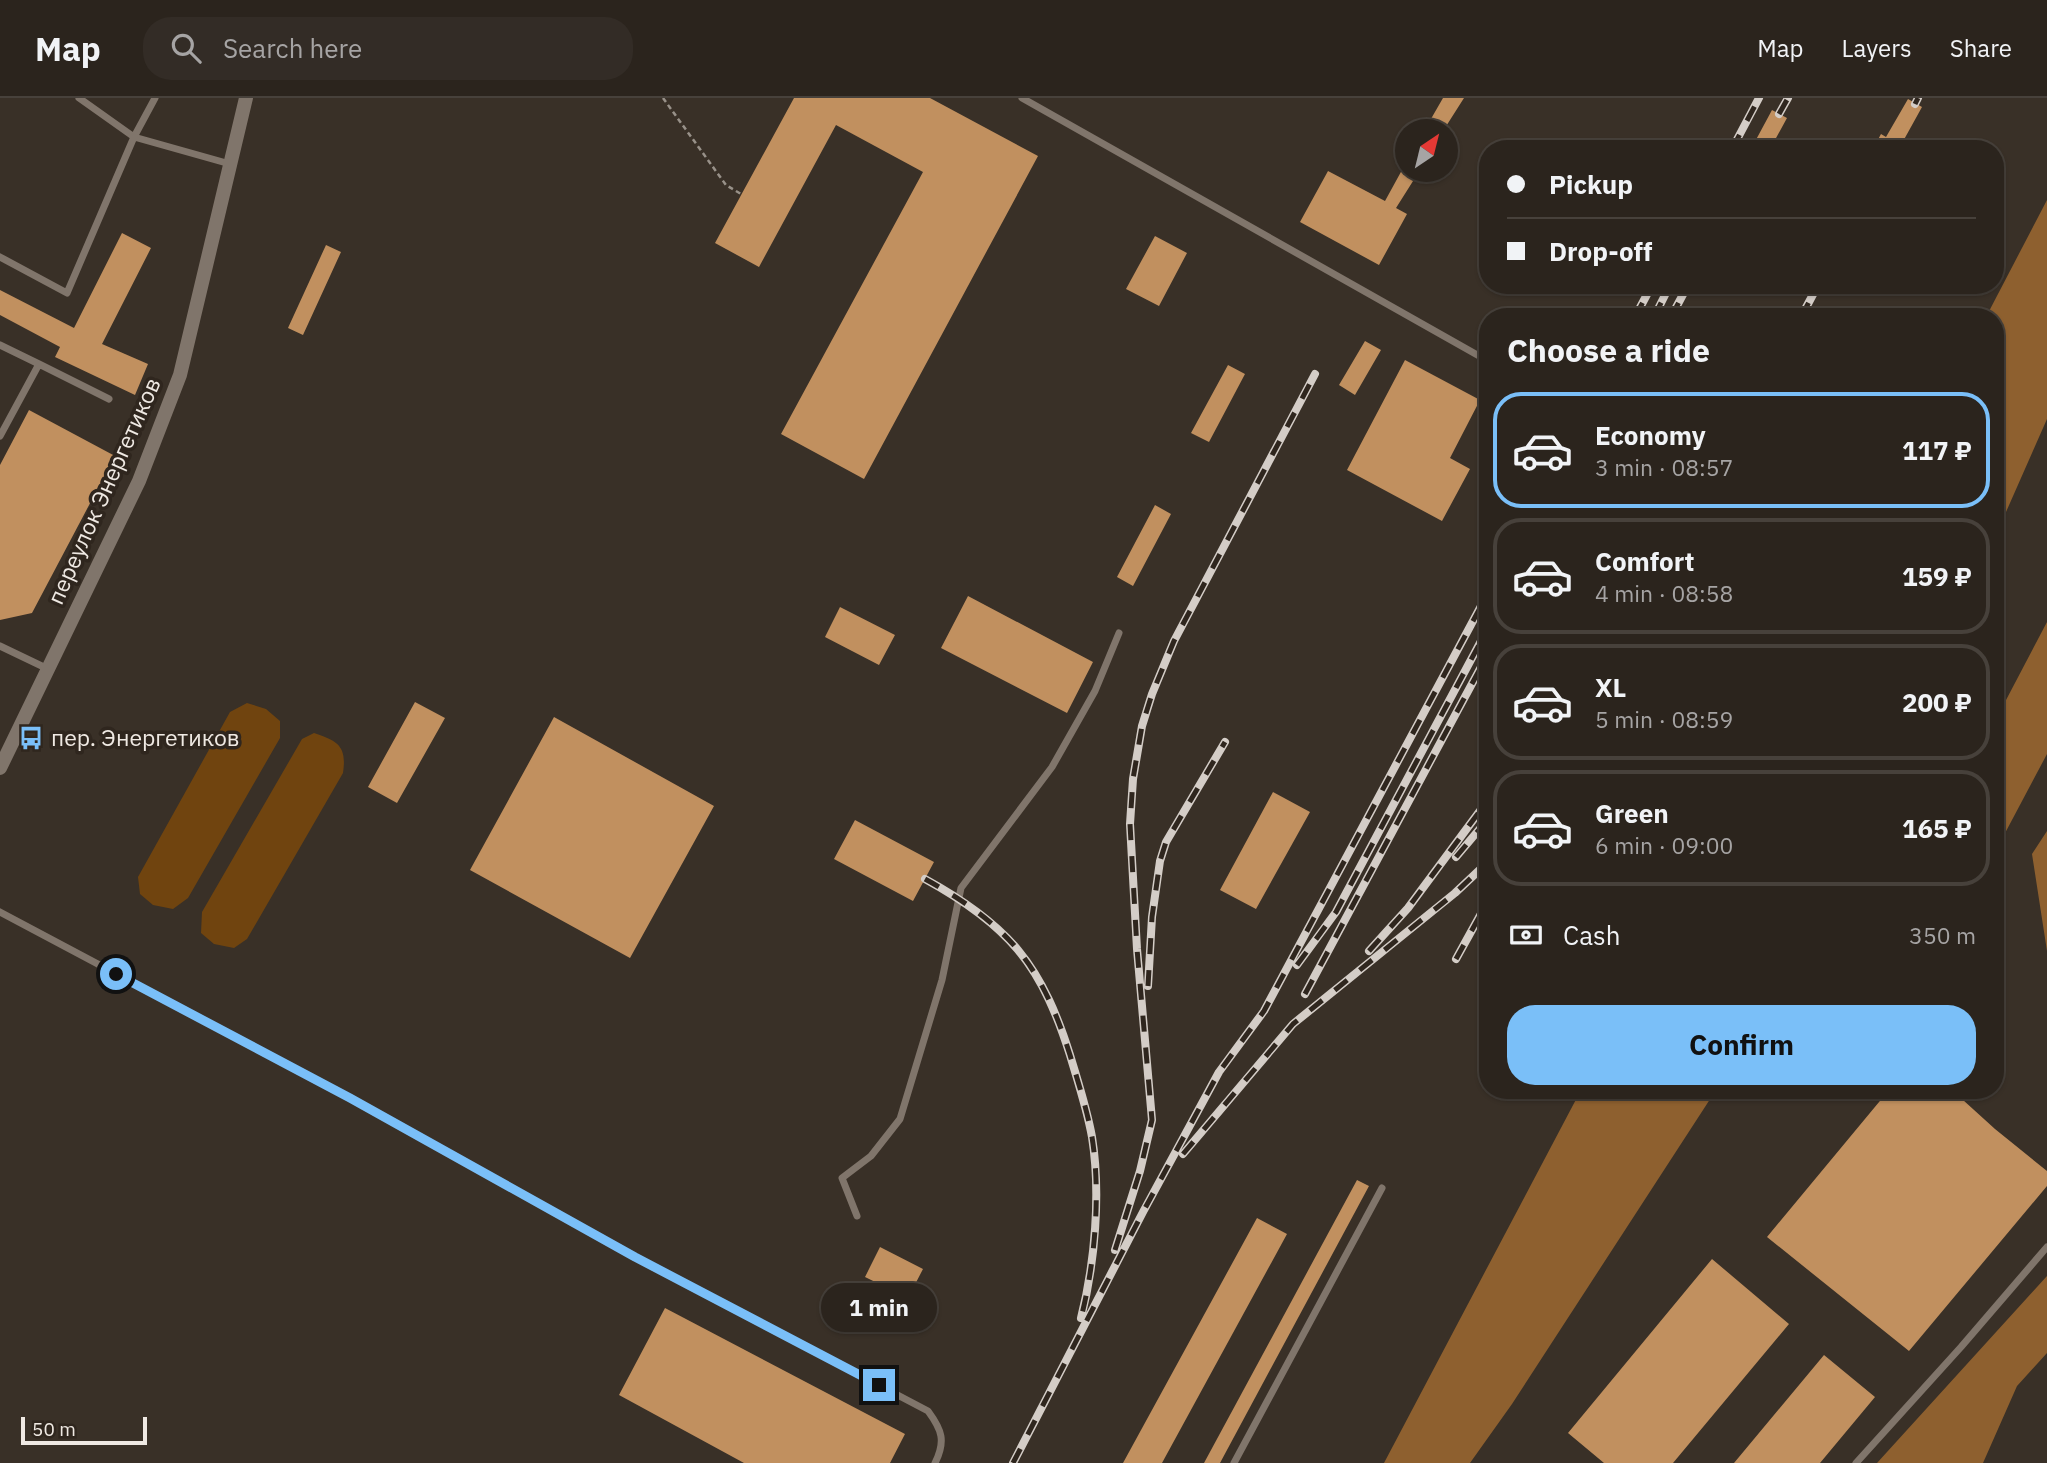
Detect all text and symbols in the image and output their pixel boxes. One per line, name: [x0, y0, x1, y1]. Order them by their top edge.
search box: [143, 17, 633, 80]
text: Map: [35, 27, 101, 70]
icon: search: [167, 29, 205, 67]
text: Search here: [223, 31, 362, 65]
text: Map: [1757, 32, 1804, 64]
text: Layers: [1842, 32, 1912, 64]
text: Share: [1950, 32, 2012, 64]
north arrow: [1395, 119, 1458, 182]
map controls: [1395, 119, 1458, 182]
text: Pickup: [1549, 167, 1633, 201]
text: Drop-off: [1549, 234, 1652, 268]
text: Choose a ride: [1507, 329, 1710, 371]
street label: переулок Энергетиков: [40, 373, 167, 609]
text: Economy: [1595, 418, 1706, 452]
icon: car: [1511, 419, 1574, 482]
text: 117 ₽: [1902, 433, 1972, 467]
text: 3 min · 08:57: [1595, 452, 1733, 482]
text: Comfort: [1595, 544, 1694, 578]
icon: car: [1511, 545, 1574, 608]
text: 159 ₽: [1902, 559, 1972, 593]
text: 4 min · 08:58: [1595, 578, 1733, 608]
text: XL: [1595, 670, 1626, 704]
icon: car: [1511, 671, 1574, 734]
text: 200 ₽: [1902, 685, 1972, 719]
text: 5 min · 08:59: [1595, 704, 1733, 734]
place label: пер. Энергетиков: [51, 722, 240, 752]
bus stop icon: пер. Энергетиков: [17, 724, 45, 752]
text: Green: [1595, 796, 1669, 830]
icon: car: [1511, 797, 1574, 860]
text: 165 ₽: [1902, 811, 1972, 845]
text: 6 min · 09:00: [1595, 830, 1733, 860]
icon: cash: [1507, 916, 1545, 954]
text: Cash: [1563, 918, 1620, 952]
text: 350 m: [1909, 920, 1976, 950]
route start: [100, 958, 132, 990]
button: Confirm: [1507, 1005, 1976, 1085]
callout: 1 min: [821, 1284, 937, 1332]
text: 1 min: [849, 1292, 909, 1322]
route end: [863, 1369, 895, 1401]
scale bar: [21, 1414, 147, 1446]
text: 50 m: [32, 1417, 76, 1441]

